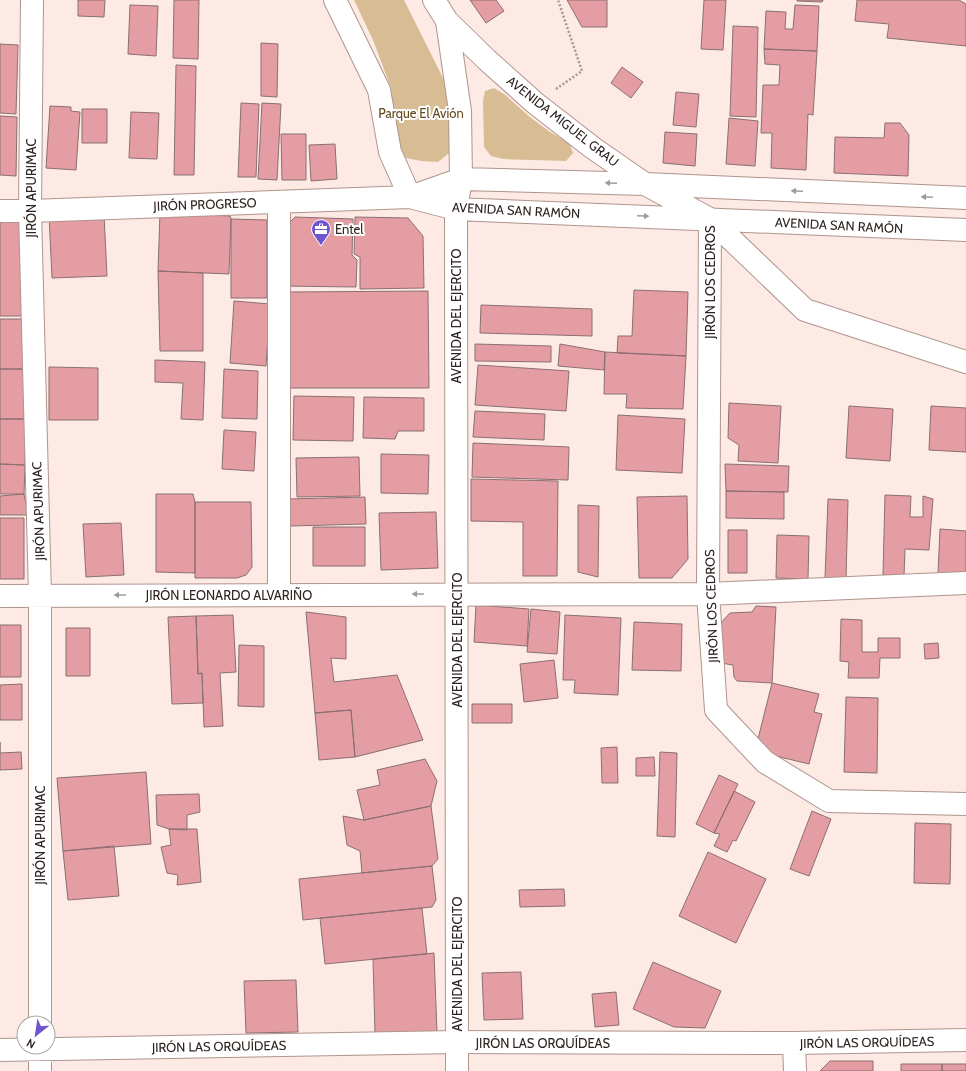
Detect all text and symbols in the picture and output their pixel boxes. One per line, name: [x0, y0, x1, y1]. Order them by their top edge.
street label: AVENIDA MIGUEL GRAU: [504, 72, 622, 170]
park label: Parque El Avión: [378, 105, 464, 121]
street label: JIRÓN APURIMAC: [23, 139, 39, 238]
one-way arrow: [605, 180, 617, 187]
one-way arrow: [790, 188, 803, 194]
one-way arrow: [921, 193, 933, 200]
street label: JIRÓN PROGRESO: [152, 194, 257, 214]
street label: AVENIDA SAN RAMÓN: [451, 199, 581, 221]
one-way arrow: [637, 213, 649, 220]
street label: AVENIDA SAN RAMÓN: [774, 214, 904, 236]
office icon: Entel: [310, 218, 332, 246]
place label: Entel: [335, 221, 363, 237]
street label: JIRÓN LOS CEDROS: [702, 225, 718, 340]
street label: AVENIDA DEL EJERCITO: [448, 249, 464, 383]
street label: JIRÓN APURIMAC: [28, 461, 48, 562]
street label: JIRÓN LOS CEDROS: [701, 549, 721, 664]
street label: AVENIDA DEL EJERCITO: [449, 573, 465, 707]
street label: JIRÓN LEONARDO ALVARIÑO: [145, 587, 312, 603]
one-way arrow: [411, 591, 424, 597]
one-way arrow: [113, 592, 126, 598]
street label: JIRÓN APURIMAC: [32, 786, 48, 885]
street label: AVENIDA DEL EJERCITO: [449, 897, 465, 1031]
north arrow: [16, 1015, 56, 1055]
street label: JIRÓN LAS ORQUÍDEAS: [799, 1032, 935, 1051]
street label: JIRÓN LAS ORQUÍDEAS: [475, 1034, 611, 1051]
text: N: [24, 1036, 38, 1052]
street label: JIRÓN LAS ORQUÍDEAS: [151, 1036, 287, 1055]

